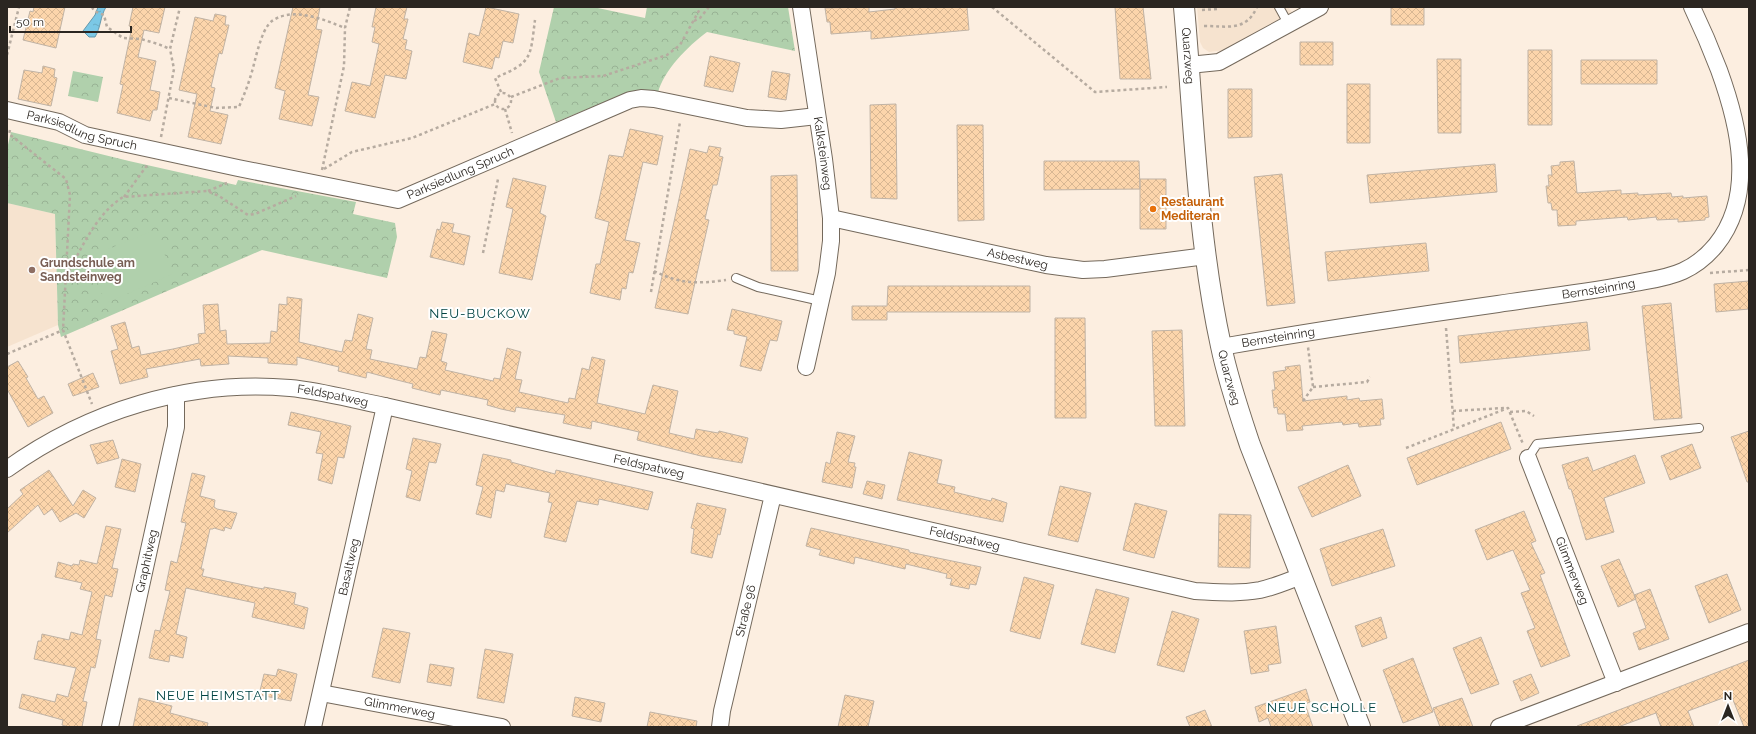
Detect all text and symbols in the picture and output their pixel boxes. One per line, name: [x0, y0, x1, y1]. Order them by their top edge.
scale bar: [10, 8, 131, 34]
text: 50 m: [16, 15, 44, 29]
street label: Quarzweg: [1179, 27, 1197, 85]
street label: Parksiedlung Spruch: [25, 108, 138, 153]
street label: Kalksteinweg: [811, 116, 835, 191]
street label: Parksiedlung Spruch: [405, 144, 516, 202]
place label: Restaurant Mediteran: [1161, 195, 1224, 223]
marker: Restaurant Mediteran: [1148, 204, 1158, 214]
street label: Asbestweg: [986, 245, 1049, 272]
place label: Grundschule am Sandsteinweg: [40, 256, 135, 284]
marker: Grundschule am Sandsteinweg: [27, 265, 37, 275]
street label: Bernsteinring: [1561, 276, 1636, 302]
district label: NEU-BUCKOW: [429, 306, 531, 321]
street label: Bernsteinring: [1241, 324, 1316, 350]
street label: Quarzweg: [1215, 349, 1244, 407]
street label: Feldspatweg: [296, 382, 370, 409]
street label: Feldspatweg: [612, 451, 686, 481]
street label: Feldspatweg: [928, 524, 1002, 553]
street label: Graphitweg: [133, 528, 160, 594]
street label: Glimmerweg: [1552, 535, 1592, 607]
street label: Basaltweg: [336, 537, 362, 597]
street label: Straße 96: [733, 583, 759, 638]
north arrow: [1708, 686, 1748, 726]
district label: NEUE HEIMSTATT: [156, 688, 280, 703]
text: N: [1724, 690, 1732, 703]
street label: Glimmerweg: [363, 694, 436, 721]
district label: NEUE SCHOLLE: [1267, 700, 1377, 715]

